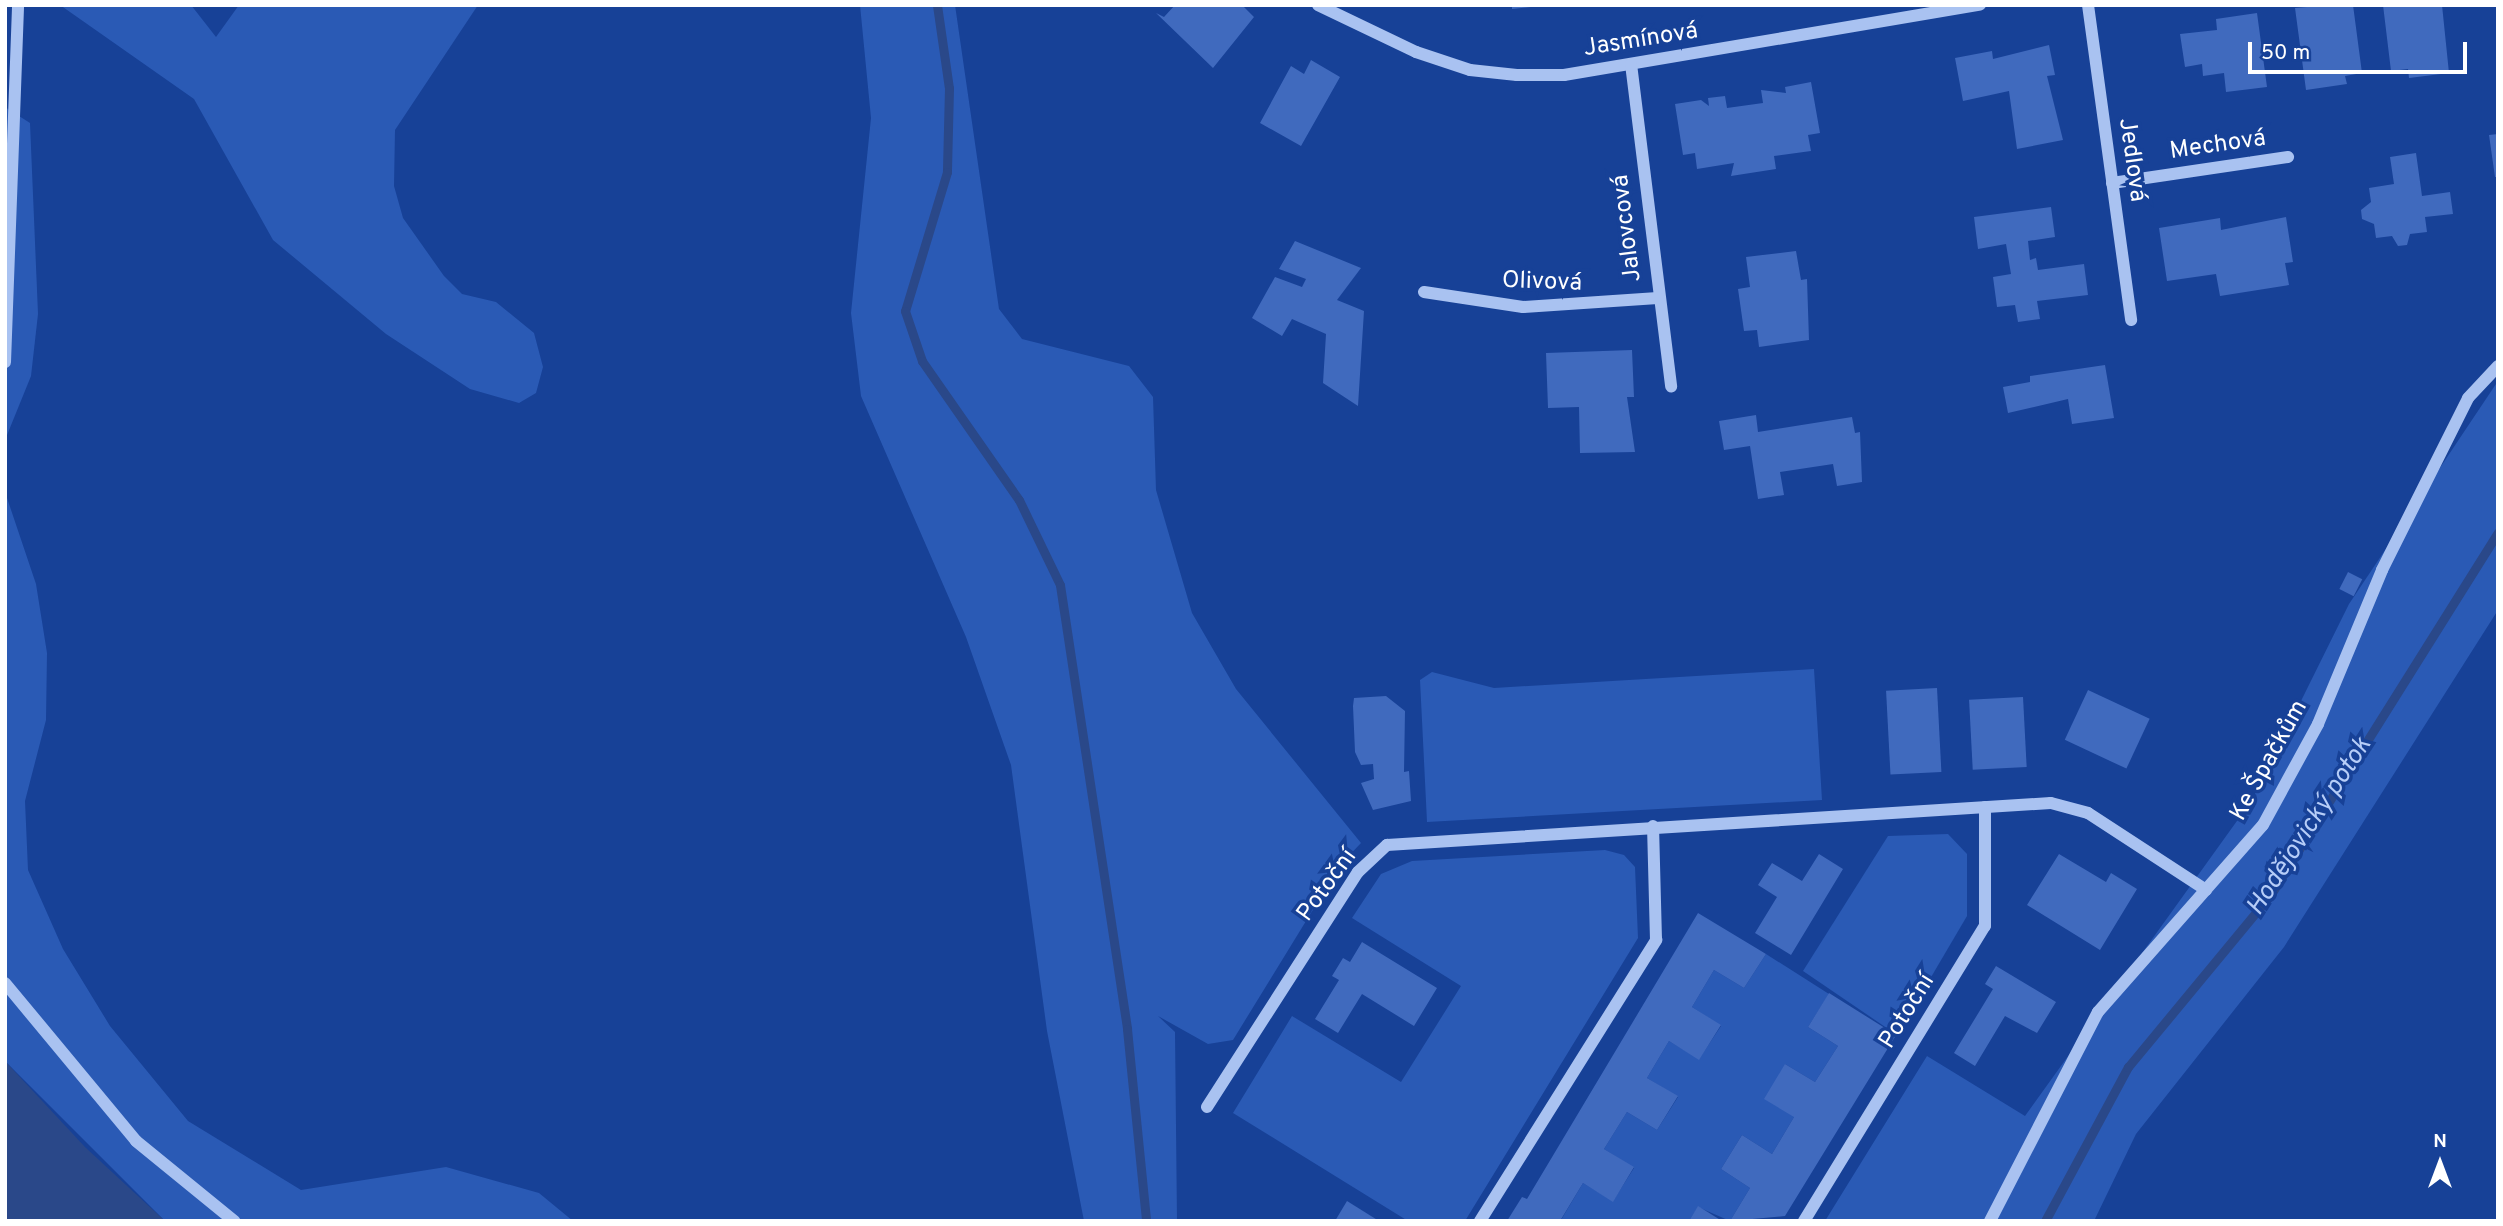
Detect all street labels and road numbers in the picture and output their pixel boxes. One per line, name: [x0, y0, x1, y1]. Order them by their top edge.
street label: Jasmínová: [1582, 18, 1700, 64]
street label: Jedlová: [2111, 116, 2151, 204]
street label: Mechová: [2168, 125, 2268, 167]
street label: Jalovcová: [1607, 173, 1649, 283]
street label: Olivová: [1501, 267, 1583, 299]
street label: Ke Špačkům: [2225, 696, 2315, 826]
street label: Potoční: [1292, 844, 1364, 928]
street label: Potoční: [1874, 969, 1942, 1055]

